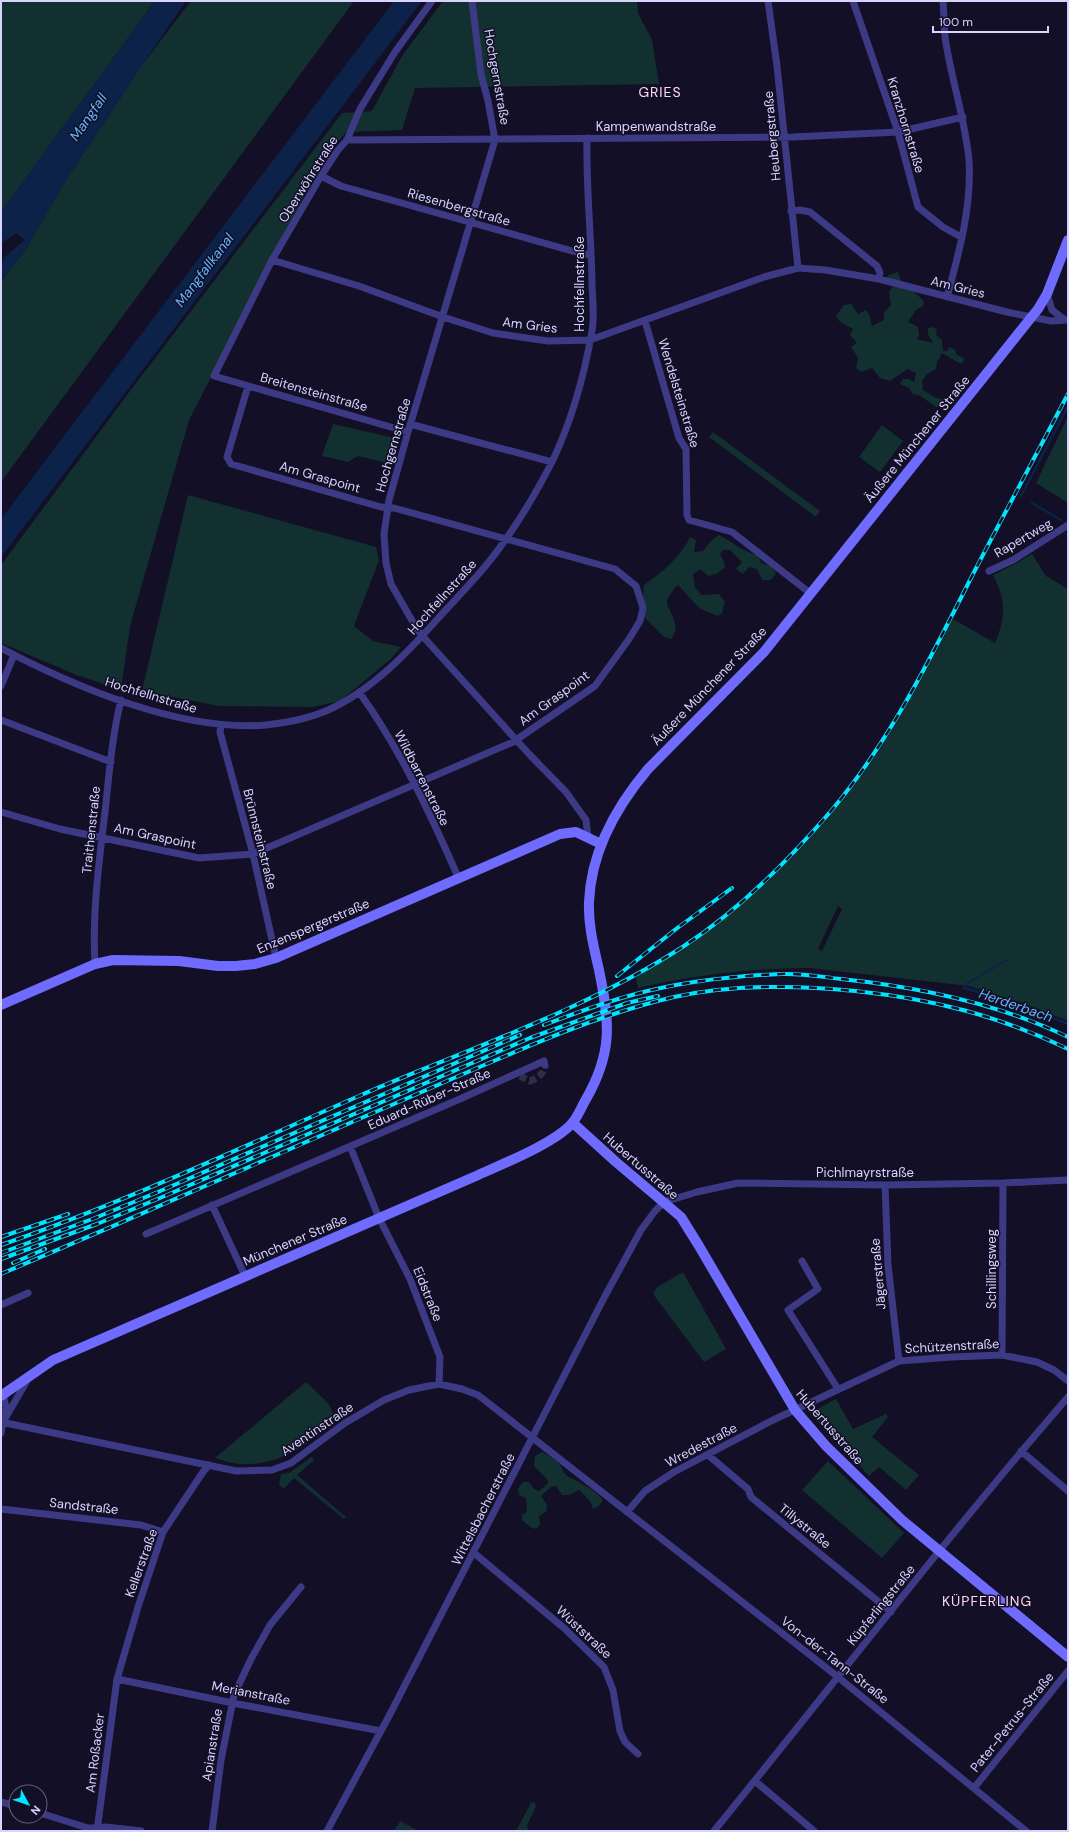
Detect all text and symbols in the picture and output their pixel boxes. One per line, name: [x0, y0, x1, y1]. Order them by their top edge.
scale bar: [933, 8, 1048, 34]
text: 100 m: [939, 14, 973, 30]
street label: Hochgernstraße: [480, 28, 514, 126]
street label: Kranzhornstraße: [883, 75, 929, 175]
district label: GRIES: [638, 83, 682, 101]
water label: Mangfall: [65, 89, 111, 144]
street label: Heubergstraße: [760, 90, 784, 182]
street label: Kampenwandstraße: [596, 118, 716, 135]
street label: Oberwöhrstraße: [275, 132, 341, 226]
street label: Riesenbergstraße: [406, 184, 512, 230]
water label: Mangfallkanal: [171, 229, 238, 310]
street label: Hochfellnstraße: [571, 236, 588, 332]
street label: Am Gries: [929, 272, 987, 302]
street label: Am Gries: [501, 313, 559, 337]
street label: Wendelsteinstraße: [654, 336, 704, 450]
street label: Breitensteinstraße: [258, 369, 370, 415]
street label: Äußere Münchener Straße: [860, 372, 974, 506]
street label: Hochgernstraße: [371, 396, 415, 494]
street label: Am Graspoint: [278, 457, 362, 497]
street label: Rapertweg: [991, 515, 1055, 561]
street label: Hochfellnstraße: [404, 556, 480, 638]
street label: Äußere Münchener Straße: [648, 623, 770, 749]
street label: Am Graspoint: [515, 667, 593, 729]
street label: Hochfellnstraße: [103, 673, 199, 717]
street label: Wildbarrenstraße: [391, 727, 453, 829]
street label: Traithenstraße: [78, 785, 104, 875]
street label: Brünnsteinstraße: [239, 787, 281, 891]
street label: Am Graspoint: [112, 819, 198, 853]
street label: Enzenspergerstraße: [254, 895, 372, 957]
water label: Herderbach: [977, 984, 1055, 1026]
street label: Eduard-Rüber-Straße: [365, 1064, 493, 1134]
street label: Hubertusstraße: [600, 1129, 682, 1203]
street label: Pichlmayrstraße: [816, 1164, 914, 1181]
street label: Münchener Straße: [240, 1210, 350, 1270]
street label: Schillingsweg: [983, 1229, 1000, 1309]
street label: Jägerstraße: [866, 1237, 890, 1311]
street label: Eidstraße: [409, 1264, 447, 1324]
street label: Schützenstraße: [904, 1335, 1000, 1357]
street label: Hubertusstraße: [793, 1386, 867, 1468]
street label: Aventinstraße: [277, 1398, 357, 1460]
street label: Wredestraße: [662, 1419, 740, 1471]
street label: Wittelsbacherstraße: [447, 1450, 519, 1568]
street label: Sandstraße: [49, 1494, 119, 1518]
street label: Tillystraße: [776, 1500, 834, 1552]
street label: Kellerstraße: [121, 1526, 161, 1600]
street label: Küpferlingstraße: [843, 1561, 919, 1649]
district label: KÜPFERLING: [942, 1592, 1032, 1610]
street label: Wüststraße: [553, 1602, 615, 1662]
street label: Von-der-Tann-Straße: [778, 1613, 892, 1707]
street label: Pater-Petrus-Straße: [966, 1669, 1058, 1775]
street label: Merianstraße: [210, 1677, 292, 1709]
street label: Apianstraße: [198, 1707, 226, 1783]
street label: Am Roßacker: [82, 1712, 108, 1794]
north arrow: [8, 1784, 48, 1824]
text: N: [28, 1803, 44, 1818]

